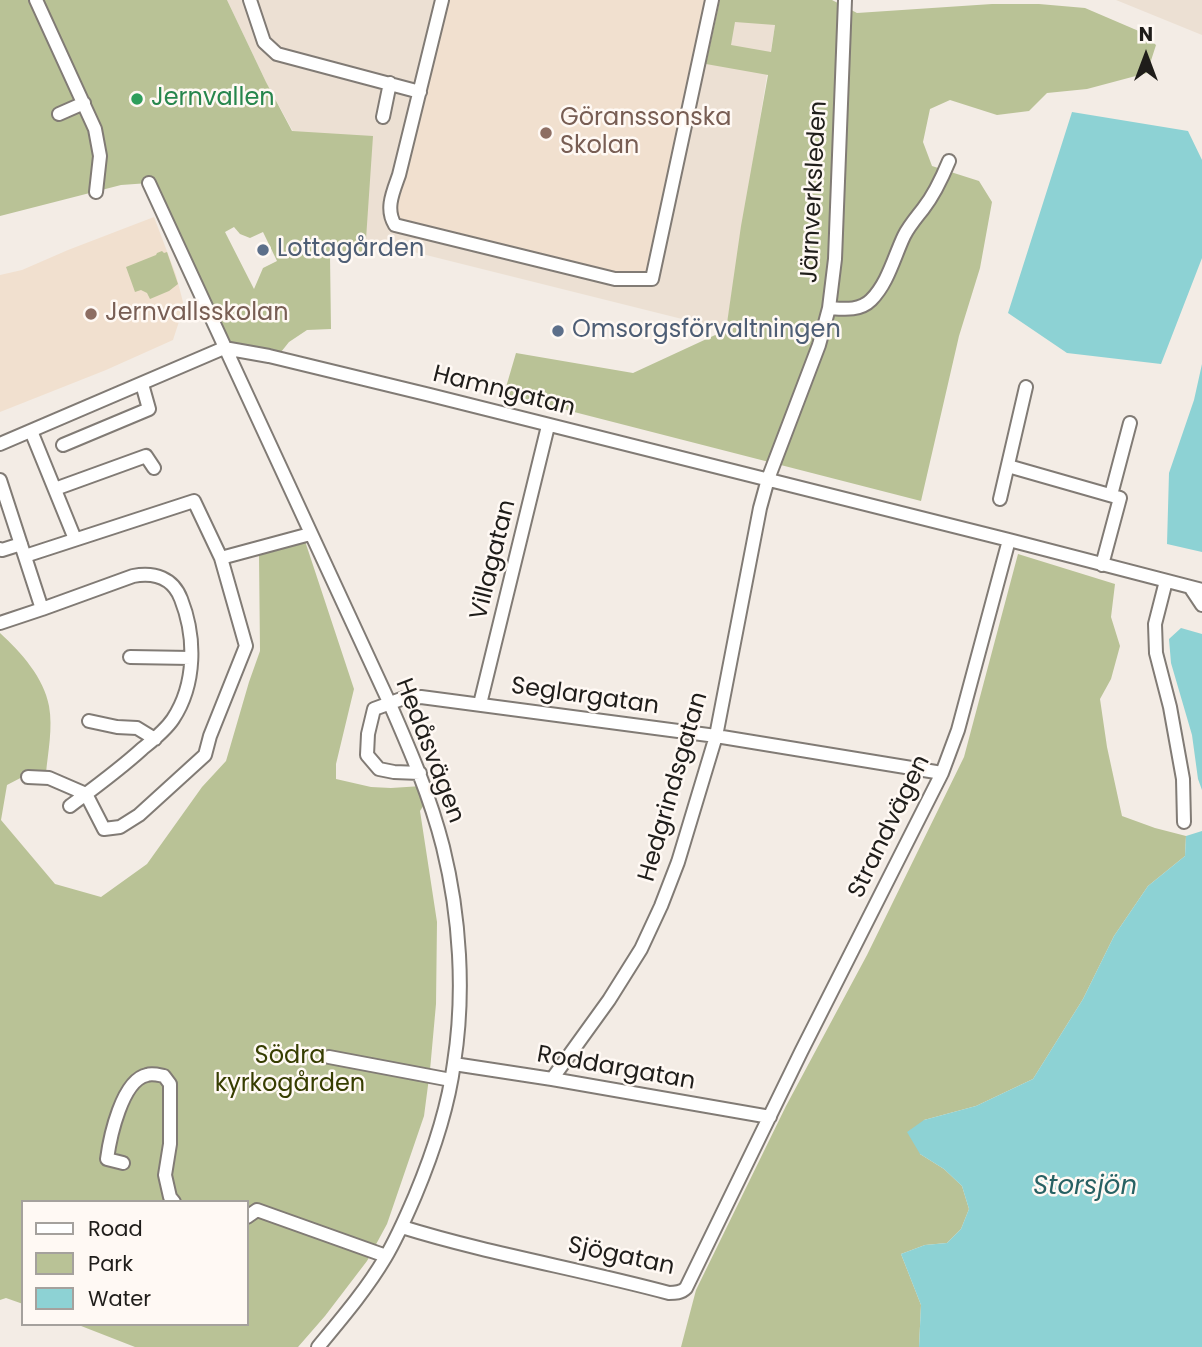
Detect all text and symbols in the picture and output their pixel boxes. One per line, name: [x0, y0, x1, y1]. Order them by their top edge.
north arrow: [1111, 21, 1181, 91]
text: N: [1139, 21, 1153, 48]
place label: Jernvallen: [151, 85, 275, 113]
marker: Jernvallen: [129, 91, 145, 107]
street label: Järnverksleden: [796, 100, 834, 284]
place label: Göranssonska Skolan: [560, 105, 731, 161]
marker: Göranssonska Skolan: [538, 125, 554, 141]
place label: Lottagården: [277, 236, 424, 264]
marker: Lottagården: [255, 242, 271, 258]
place label: Jernvallsskolan: [105, 300, 289, 328]
marker: Jernvallsskolan: [83, 306, 99, 322]
place label: Omsorgsförvaltningen: [572, 317, 841, 345]
marker: Omsorgsförvaltningen: [550, 323, 566, 339]
street label: Hamngatan: [430, 360, 578, 424]
street label: Villagatan: [465, 497, 523, 623]
street label: Seglargatan: [509, 672, 661, 722]
street label: Hedåsvägen: [388, 675, 470, 827]
street label: Hedgrindsgatan: [633, 689, 715, 885]
street label: Strandvägen: [843, 751, 937, 903]
street label: Roddargatan: [535, 1041, 697, 1097]
park label: Södra kyrkogården: [215, 1043, 365, 1099]
water label: Storsjön: [1033, 1171, 1137, 1203]
legend: [21, 1200, 248, 1326]
text: Road: [88, 1214, 143, 1243]
street label: Sjögatan: [565, 1232, 677, 1282]
text: Park: [88, 1249, 133, 1278]
text: Water: [88, 1284, 151, 1313]

